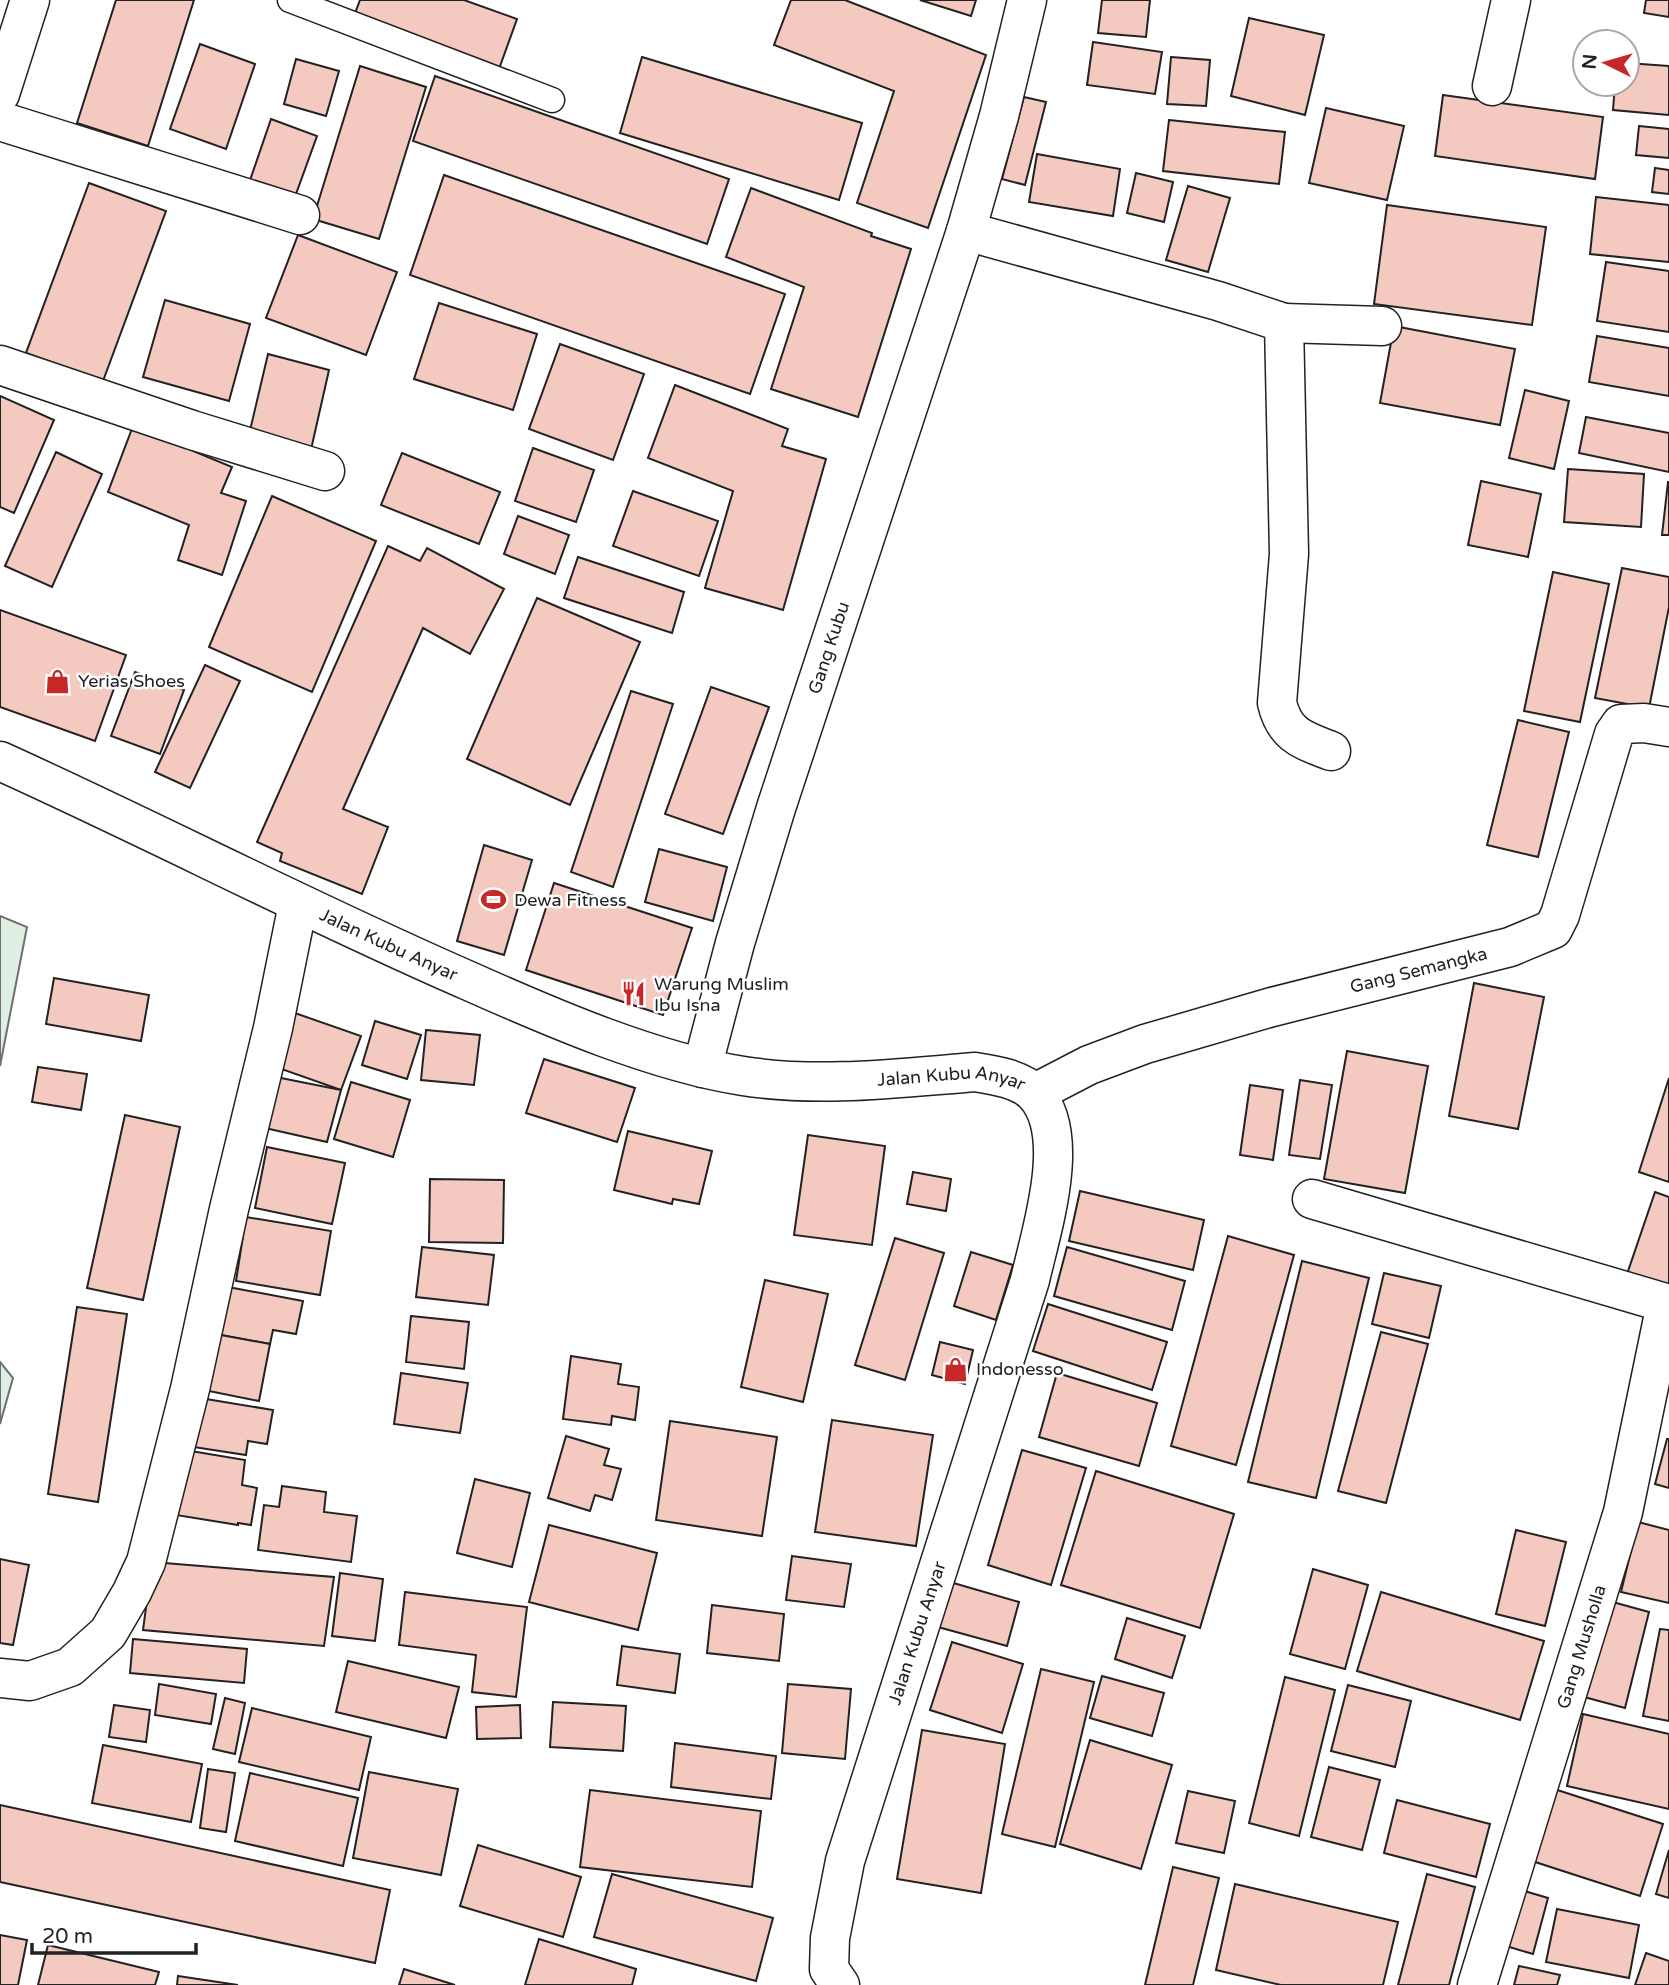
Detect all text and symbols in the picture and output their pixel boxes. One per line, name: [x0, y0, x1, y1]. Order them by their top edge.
north arrow: [1571, 28, 1641, 98]
text: N: [1578, 53, 1602, 70]
street label: Gang Kubu: [803, 599, 854, 697]
shop icon: Yerias Shoes: [44, 667, 72, 695]
place label: Yerias Shoes: [78, 670, 185, 692]
sports icon: Dewa Fitness: [480, 886, 508, 914]
place label: Dewa Fitness: [514, 889, 627, 911]
street label: Jalan Kubu Anyar: [316, 903, 461, 986]
street label: Gang Semangka: [1348, 942, 1489, 998]
place label: Warung Muslim Ibu Isna: [654, 973, 789, 1016]
restaurant icon: Warung Muslim Ibu Isna: [620, 980, 648, 1008]
street label: Jalan Kubu Anyar: [876, 1061, 1029, 1095]
shop icon: Indonesso: [942, 1355, 970, 1383]
place label: Indonesso: [976, 1358, 1064, 1380]
street label: Jalan Kubu Anyar: [883, 1558, 951, 1707]
street label: Gang Musholla: [1552, 1582, 1611, 1711]
scale bar: [32, 1912, 196, 1956]
text: 20 m: [42, 1924, 93, 1949]

